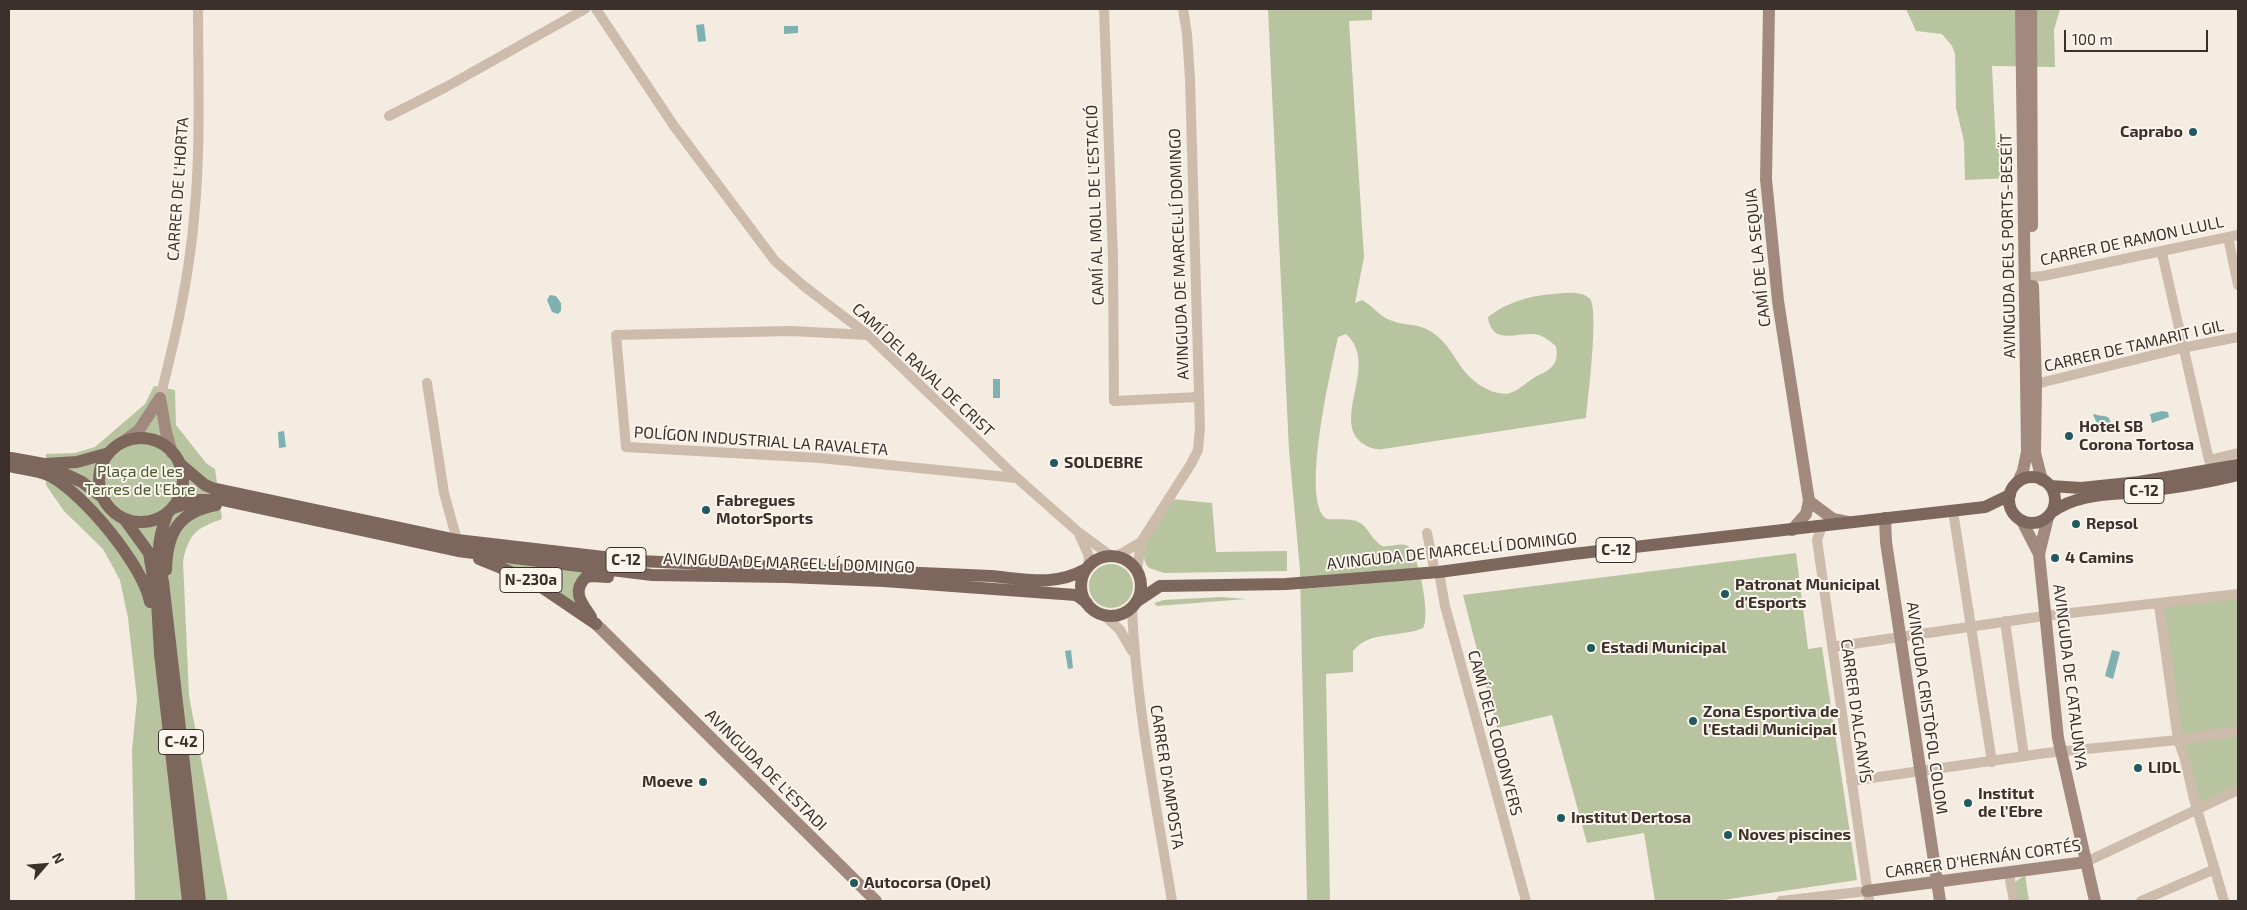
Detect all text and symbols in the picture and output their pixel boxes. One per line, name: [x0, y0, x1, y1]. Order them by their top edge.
scale bar: [2067, 20, 2211, 52]
text: 100 m: [2072, 30, 2113, 48]
street label: CAMÍ AL MOLL DE L'ESTACIÓ: [1082, 104, 1108, 306]
street label: CARRER DE L'HORTA: [163, 117, 193, 261]
place label: Caprabo: [2120, 122, 2183, 142]
marker: Caprabo: [2187, 126, 2199, 138]
street label: AVINGUDA DE MARCEL·LÍ DOMINGO: [1165, 128, 1193, 380]
street label: AVINGUDA DELS PORTS-BESEÏT: [1996, 133, 2020, 359]
street label: CAMÍ DE LA SEQUIA: [1741, 188, 1775, 328]
street label: CARRER DE RAMON LLULL: [2039, 212, 2225, 270]
street label: CAMÍ DEL RAVAL DE CRIST: [848, 299, 998, 441]
street label: CARRER DE TAMARIT I GIL: [2042, 316, 2226, 376]
place label: Hotel SB Corona Tortosa: [2079, 417, 2194, 455]
street label: POLÍGON INDUSTRIAL LA RAVALETA: [633, 423, 889, 459]
marker: Hotel SB Corona Tortosa: [2063, 430, 2075, 442]
place label: SOLDEBRE: [1064, 453, 1143, 473]
marker: SOLDEBRE: [1048, 457, 1060, 469]
park label: Plaça de les Terres de l'Ebre: [85, 462, 195, 500]
road number: C-12: [2124, 478, 2164, 504]
place label: Fabregues MotorSports: [716, 491, 813, 529]
marker: Fabregues MotorSports: [700, 504, 712, 516]
place label: Repsol: [2086, 514, 2138, 534]
marker: Repsol: [2070, 518, 2082, 530]
street label: AVINGUDA DE MARCEL·LÍ DOMINGO: [1326, 528, 1578, 574]
road number: C-12: [1596, 538, 1636, 562]
road number: C-12: [606, 548, 646, 572]
place label: 4 Camins: [2065, 548, 2134, 568]
street label: AVINGUDA DE MARCEL·LÍ DOMINGO: [663, 549, 915, 577]
marker: 4 Camins: [2049, 552, 2061, 564]
road number: N-230a: [500, 568, 562, 592]
place label: Patronat Municipal d'Esports: [1735, 575, 1880, 613]
street label: AVINGUDA DE CATALUNYA: [2049, 583, 2091, 771]
marker: Patronat Municipal d'Esports: [1719, 588, 1731, 600]
street label: AVINGUDA CRISTÒFOL COLOM: [1903, 600, 1951, 816]
place label: Estadi Municipal: [1601, 638, 1727, 658]
street label: CARRER D'ALCANYÍS: [1836, 638, 1876, 784]
marker: Estadi Municipal: [1585, 642, 1597, 654]
street label: CAMÍ DELS CODONYERS: [1464, 648, 1526, 818]
place label: Zona Esportiva de l'Estadi Municipal: [1703, 702, 1839, 740]
street label: CARRER D'AMPOSTA: [1146, 703, 1188, 851]
street label: AVINGUDA DE L'ESTADI: [701, 705, 831, 835]
marker: Zona Esportiva de l'Estadi Municipal: [1687, 715, 1699, 727]
road number: C-42: [158, 730, 204, 754]
place label: LIDL: [2148, 758, 2181, 778]
marker: LIDL: [2132, 762, 2144, 774]
place label: Moeve: [642, 772, 693, 792]
marker: Moeve: [697, 776, 709, 788]
place label: Institut de l'Ebre: [1978, 784, 2043, 822]
marker: Institut de l'Ebre: [1962, 797, 1974, 809]
place label: Institut Dertosa: [1571, 808, 1691, 828]
marker: Institut Dertosa: [1555, 812, 1567, 824]
place label: Noves piscines: [1738, 825, 1851, 845]
marker: Noves piscines: [1722, 829, 1734, 841]
street label: CARRER D'HERNÁN CORTÉS: [1884, 836, 2082, 882]
north arrow: [20, 840, 70, 890]
text: N: [49, 850, 69, 866]
place label: Autocorsa (Opel): [864, 873, 991, 893]
marker: Autocorsa (Opel): [848, 877, 860, 889]

